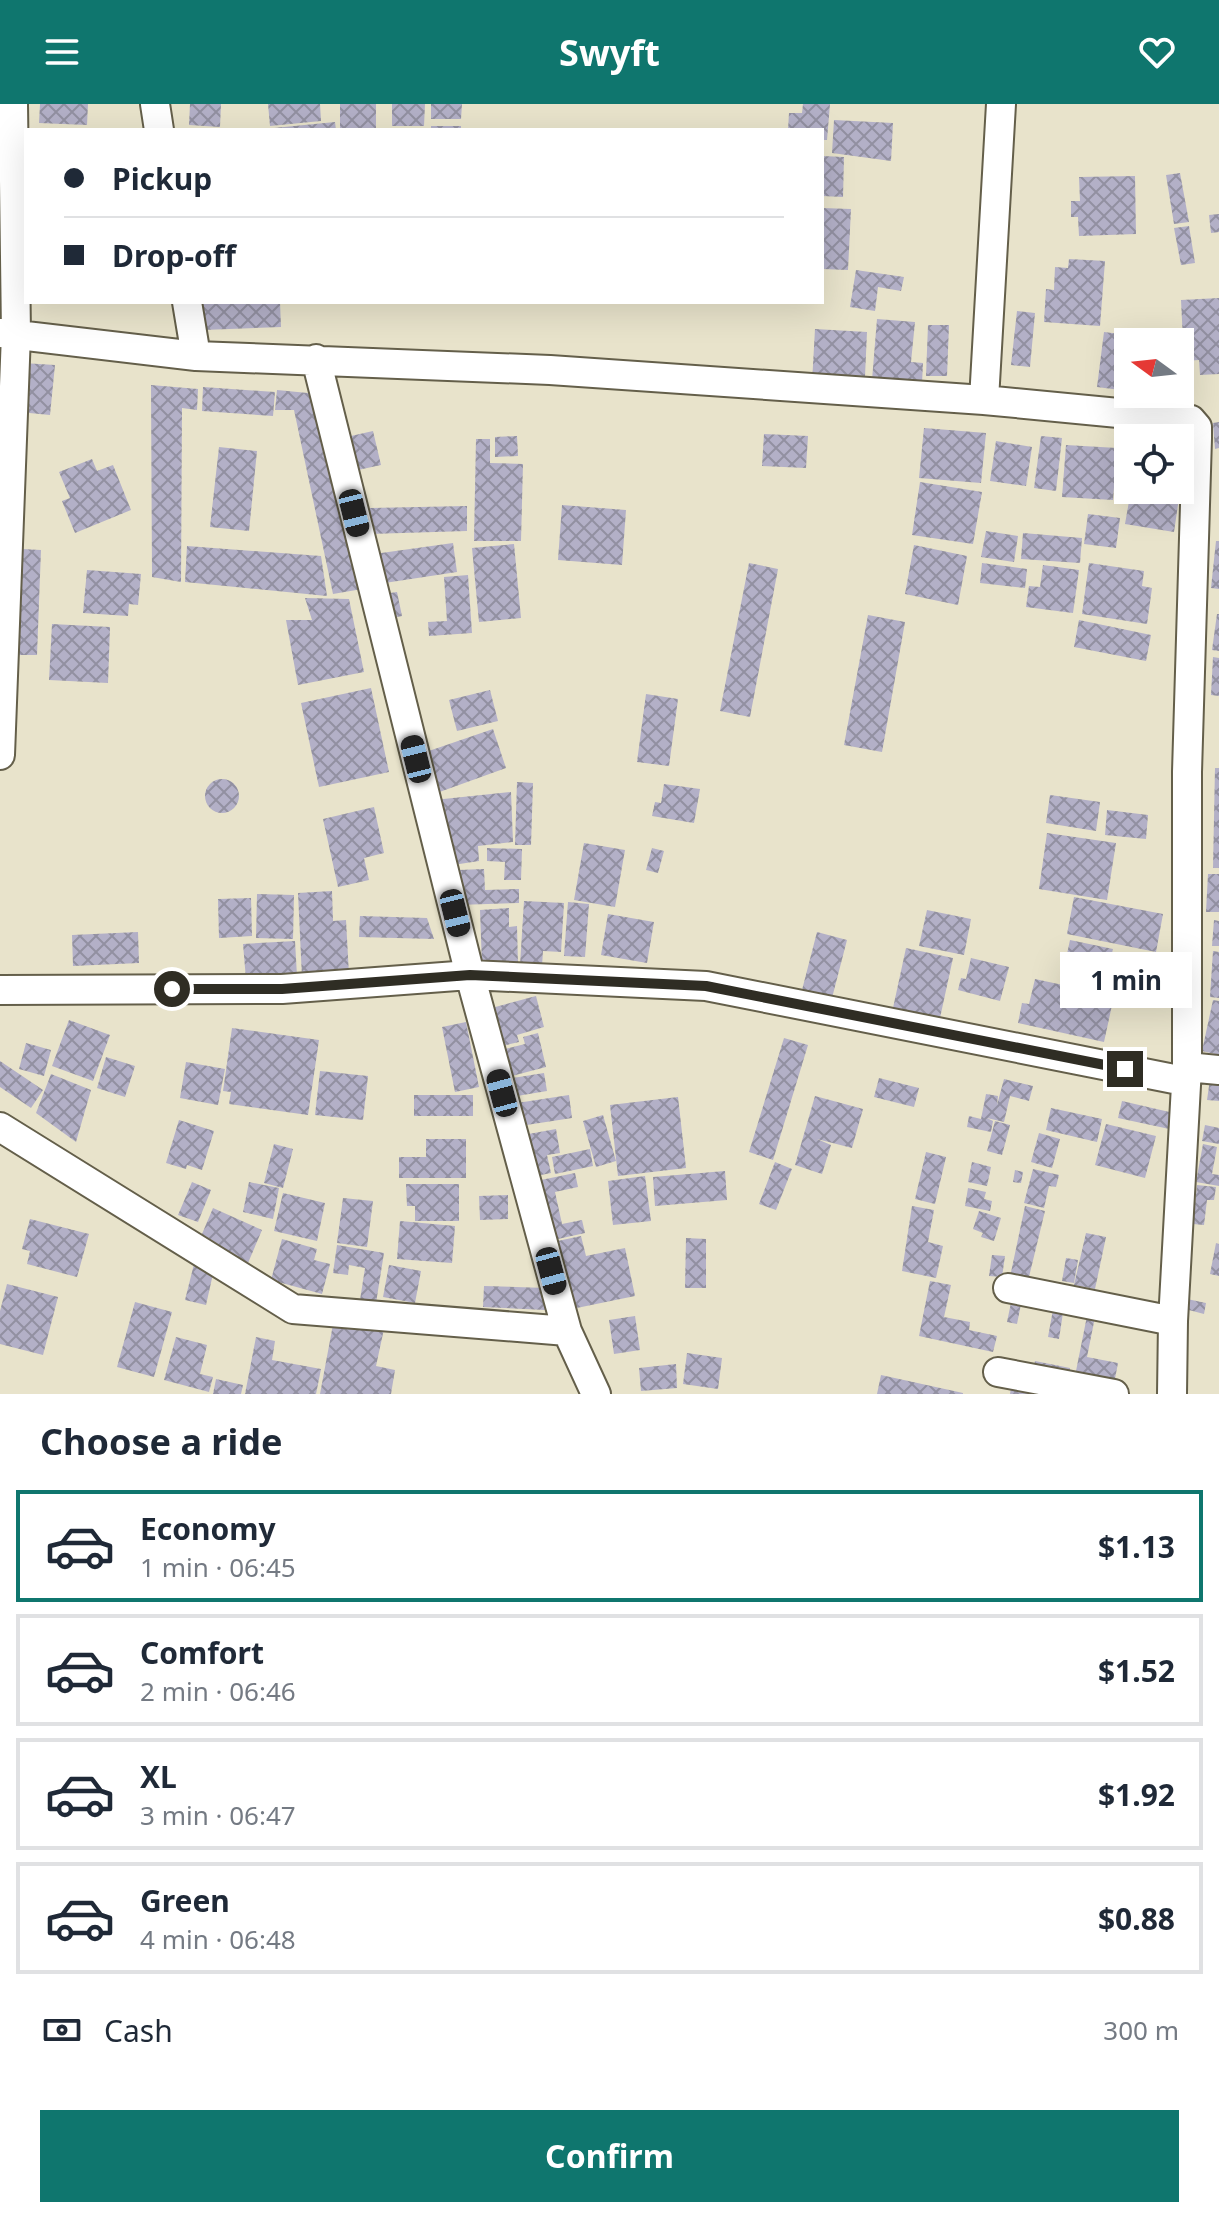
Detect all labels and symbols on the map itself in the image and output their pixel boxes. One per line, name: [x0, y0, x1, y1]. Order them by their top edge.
north arrow: [1114, 328, 1194, 408]
car: [337, 487, 371, 539]
car: [399, 733, 433, 785]
car: [438, 887, 472, 939]
callout: 1 min: [1059, 953, 1191, 1009]
route start: [154, 971, 190, 1007]
route end: [1107, 1051, 1143, 1087]
car: [484, 1067, 520, 1119]
car: [533, 1245, 569, 1297]

